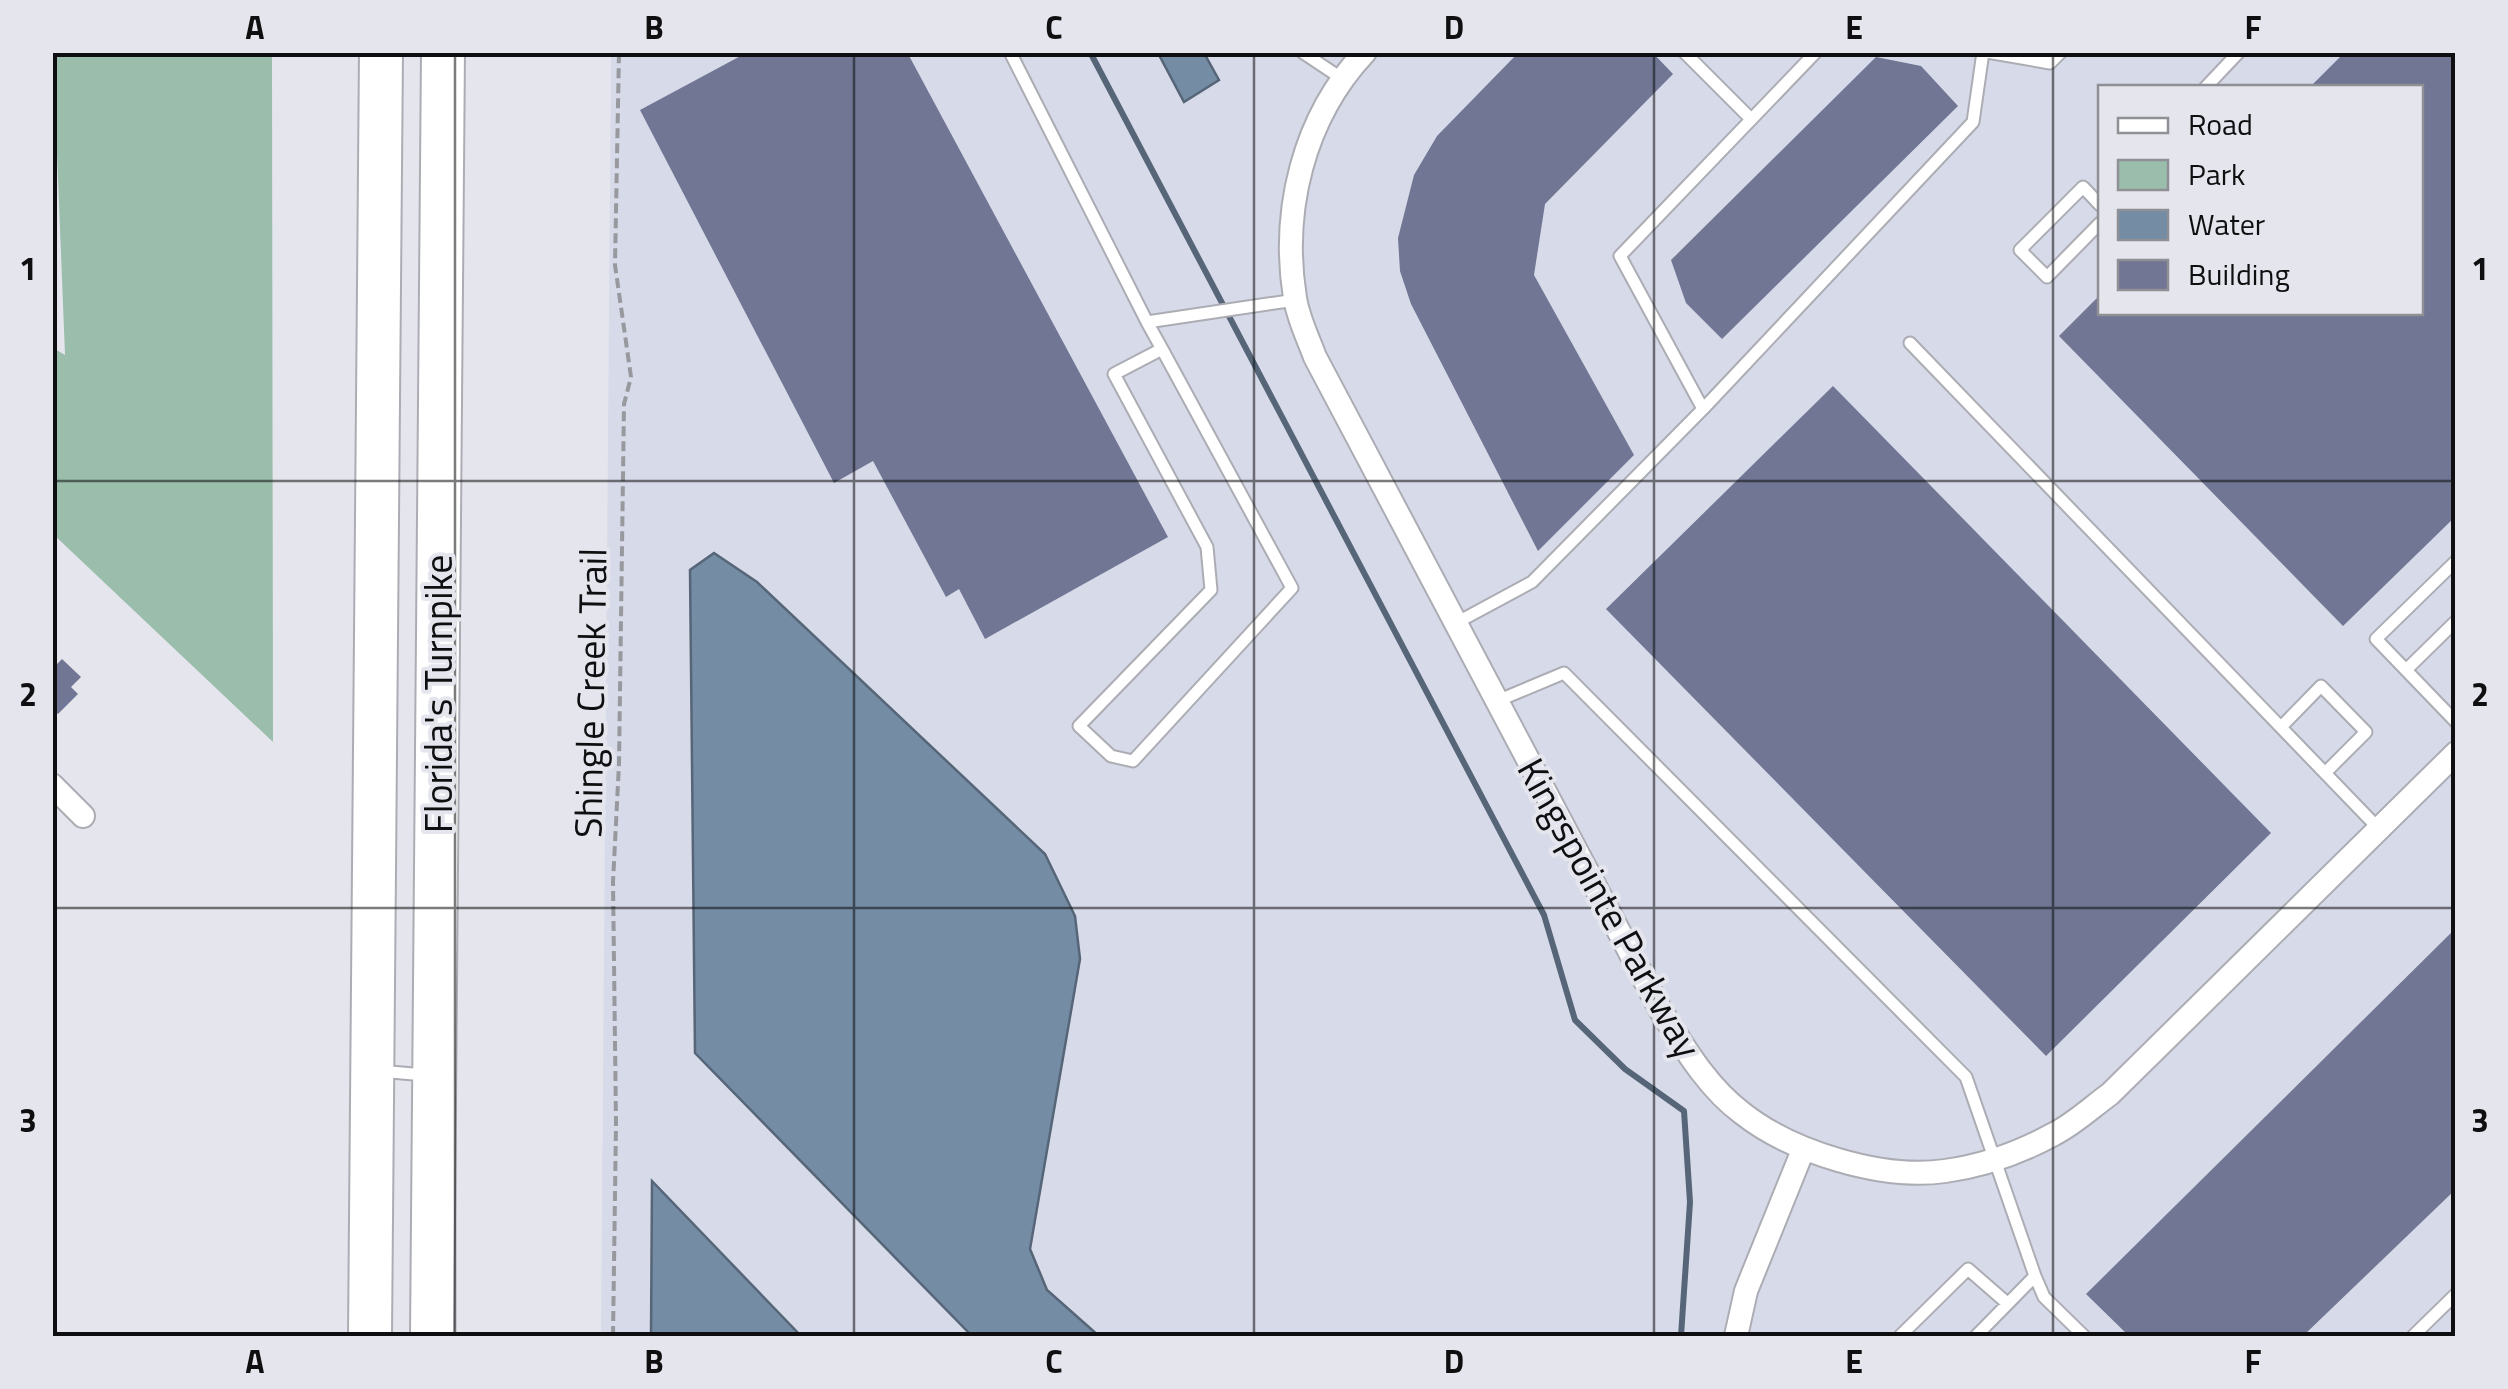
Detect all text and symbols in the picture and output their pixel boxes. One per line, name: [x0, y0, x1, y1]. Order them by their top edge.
text: A: [245, 3, 265, 51]
text: B: [644, 3, 664, 51]
text: C: [1045, 3, 1063, 51]
text: D: [1444, 3, 1464, 51]
text: E: [1845, 3, 1863, 51]
text: F: [2245, 3, 2262, 51]
legend: [2098, 85, 2423, 315]
text: Road: [2188, 101, 2253, 147]
text: Park: [2188, 151, 2245, 197]
text: Water: [2188, 201, 2265, 247]
text: 1: [19, 244, 37, 292]
text: 1: [2471, 244, 2489, 292]
text: Building: [2188, 251, 2290, 297]
street label: Shingle Creek Trail: [558, 548, 622, 838]
street label: Florida's Turnpike: [409, 555, 467, 833]
text: 2: [19, 670, 37, 718]
text: 2: [2471, 670, 2489, 718]
street label: Kingspointe Parkway: [1503, 747, 1717, 1069]
text: 3: [19, 1096, 37, 1144]
text: 3: [2471, 1096, 2489, 1144]
text: A: [245, 1337, 265, 1385]
text: B: [644, 1337, 664, 1385]
text: C: [1045, 1337, 1063, 1385]
text: D: [1444, 1337, 1464, 1385]
text: E: [1845, 1337, 1863, 1385]
text: F: [2245, 1337, 2262, 1385]

